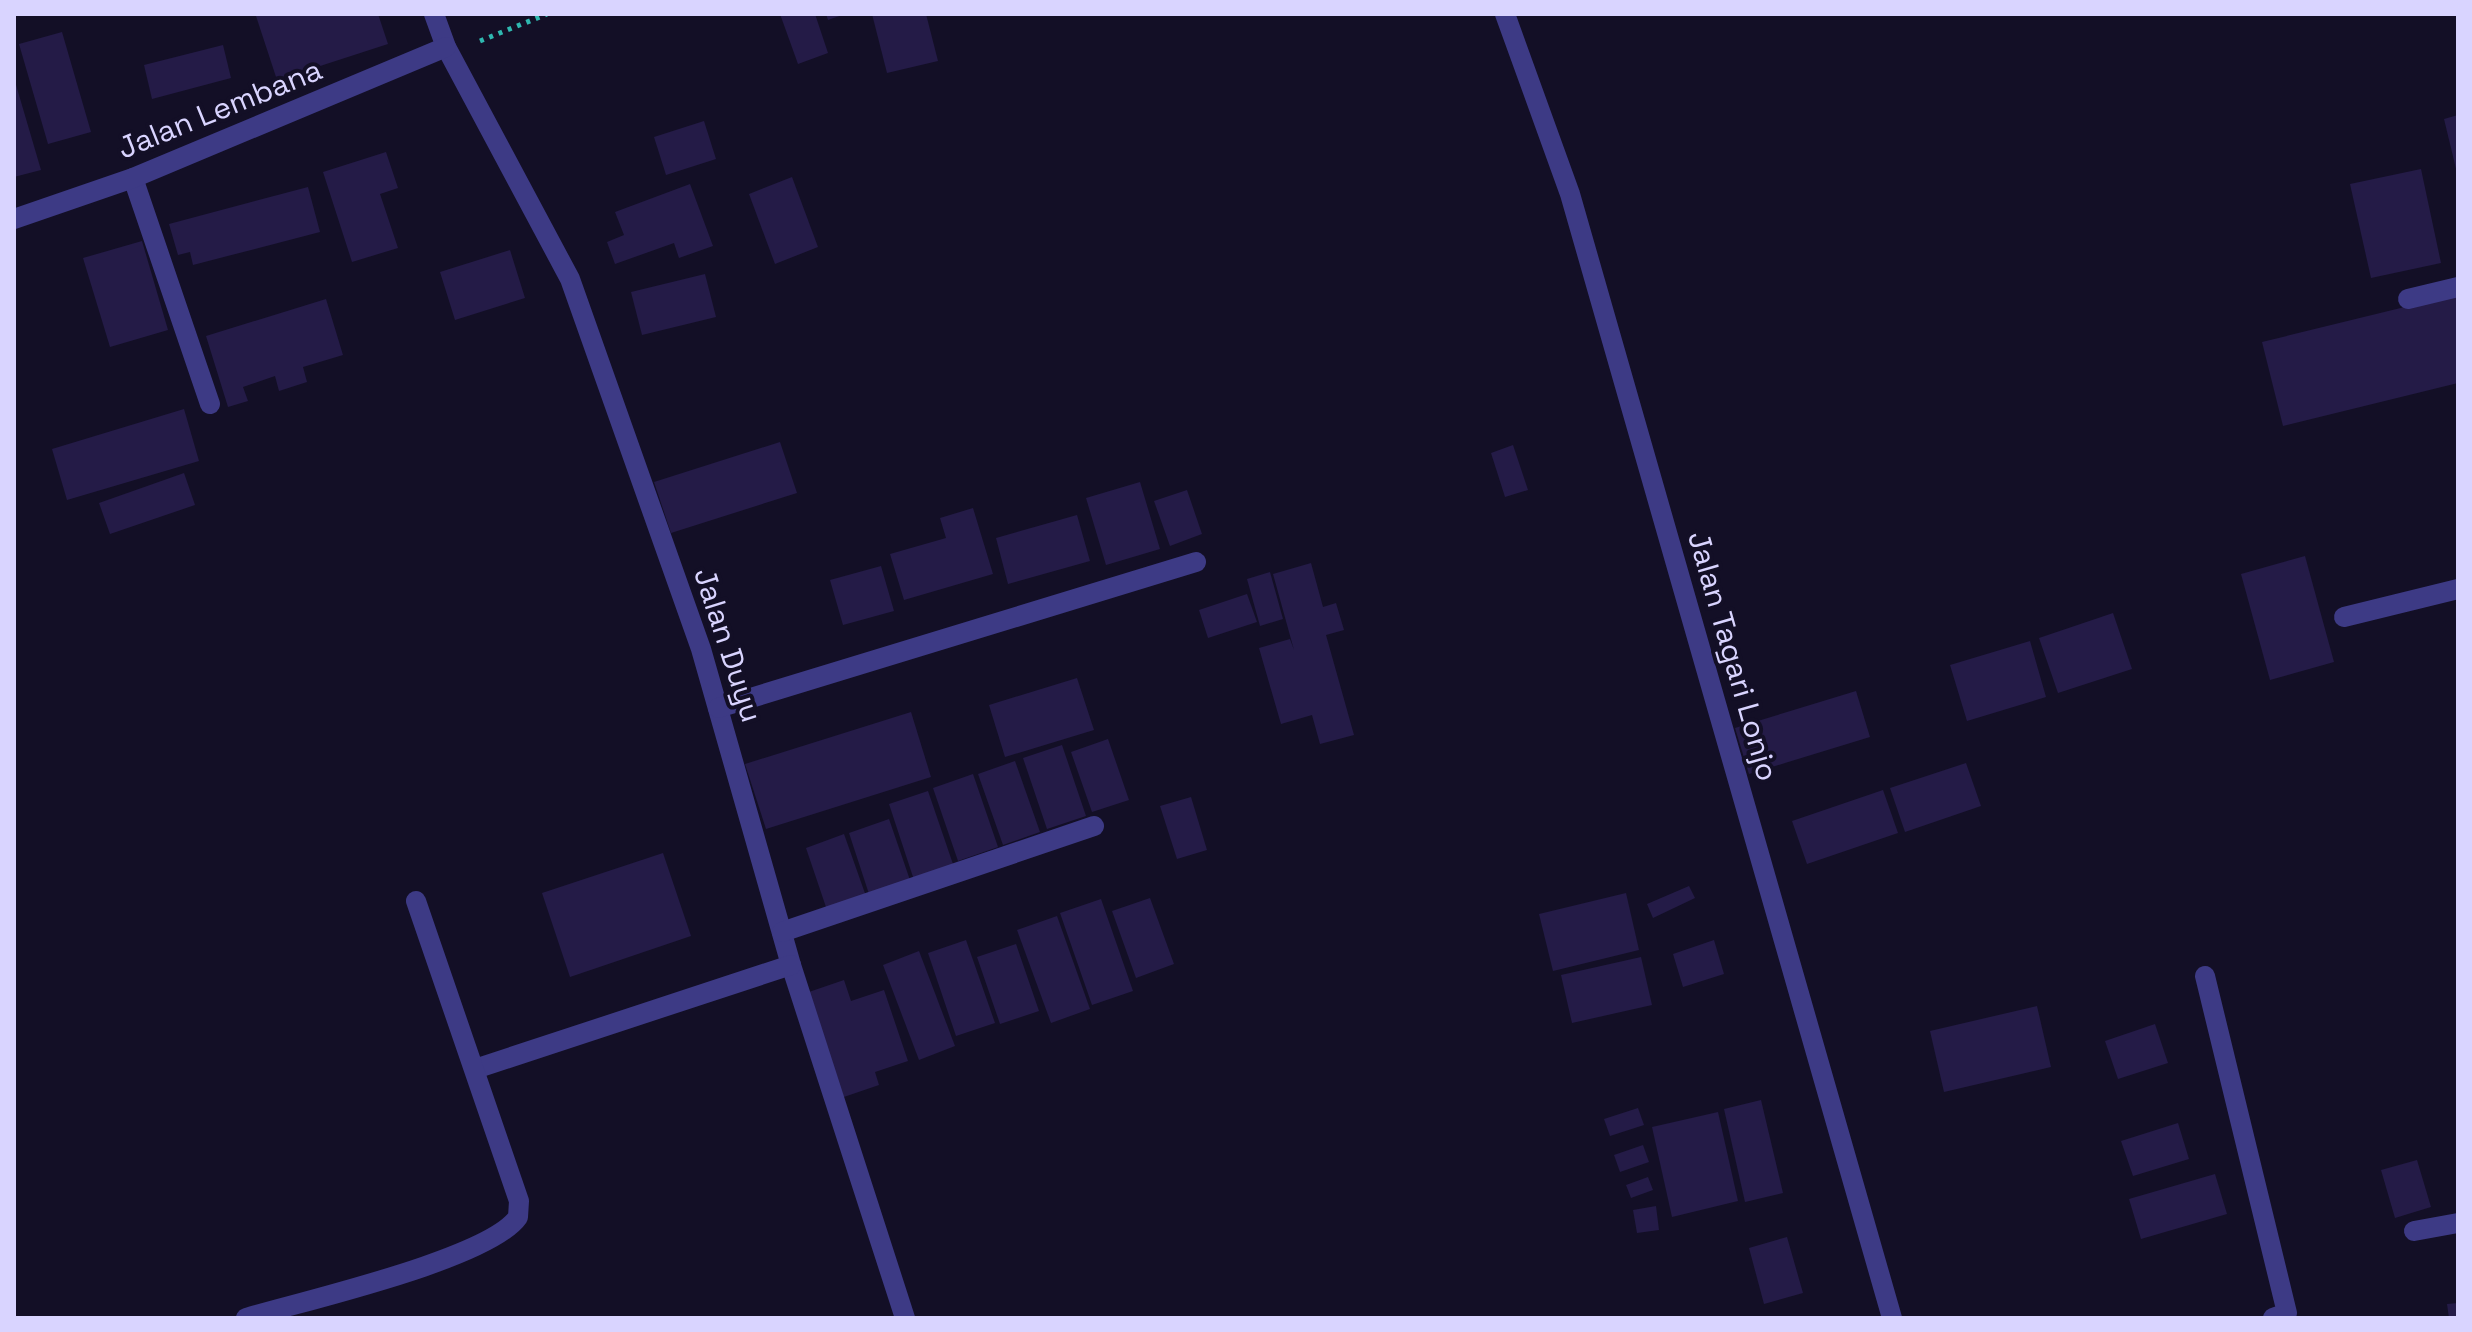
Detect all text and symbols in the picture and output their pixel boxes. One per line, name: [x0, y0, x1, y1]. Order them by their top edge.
street label: Jalan Lembana: [112, 50, 328, 167]
street label: Jalan Tagari Lonjo: [1679, 526, 1788, 785]
street label: Jalan Duyu: [685, 563, 772, 727]

